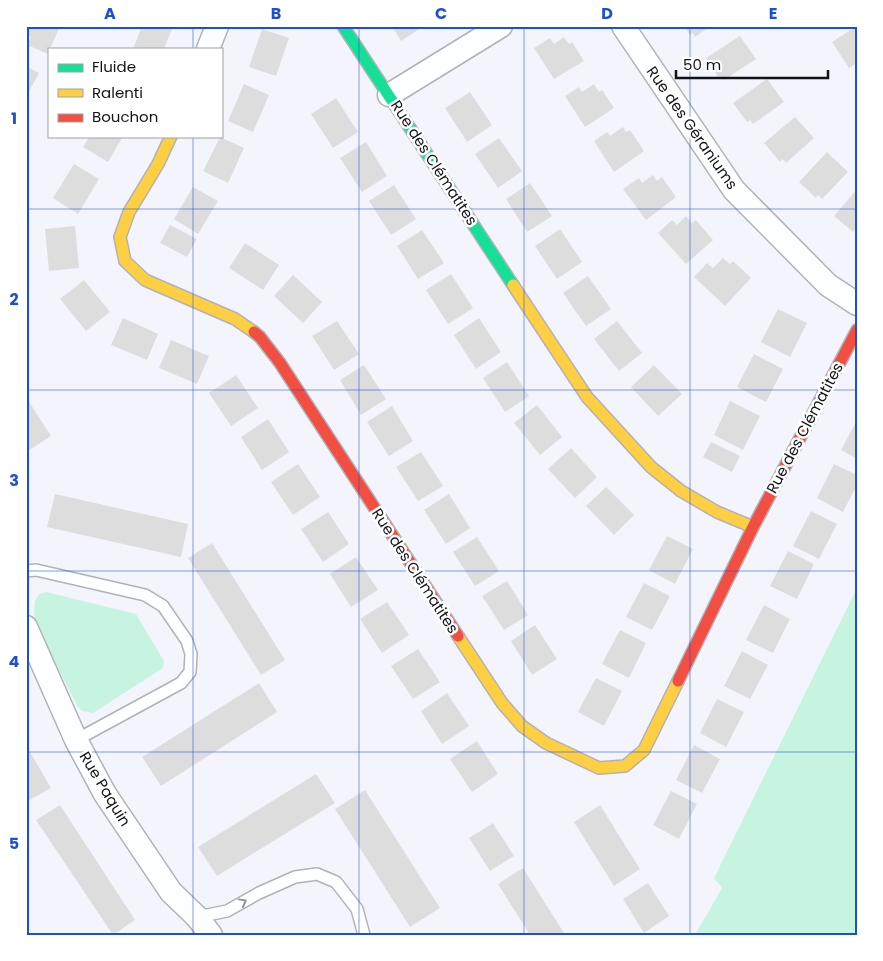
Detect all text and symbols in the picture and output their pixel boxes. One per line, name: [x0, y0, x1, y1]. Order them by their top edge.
text: A: [104, 2, 116, 25]
text: B: [271, 2, 281, 25]
text: C: [435, 2, 447, 25]
text: D: [601, 2, 613, 25]
text: E: [769, 2, 777, 25]
legend: [48, 48, 222, 138]
scale bar: [676, 48, 828, 80]
text: 50 m: [683, 54, 721, 75]
text: Fluide: [92, 56, 136, 77]
street label: Rue des Géraniums: [642, 62, 743, 194]
text: Ralenti: [92, 82, 143, 103]
street label: Rue des Clématites: [386, 96, 483, 229]
text: Bouchon: [92, 106, 158, 127]
text: 1: [11, 107, 17, 130]
text: 2: [9, 288, 19, 311]
street label: Rue des Clématites: [761, 359, 848, 497]
text: 3: [9, 469, 19, 492]
street label: Rue des Clématites: [367, 504, 464, 637]
text: 4: [9, 650, 20, 673]
street label: Rue Paquin: [75, 747, 136, 830]
text: 5: [9, 832, 19, 855]
one-way arrow: [237, 898, 246, 908]

